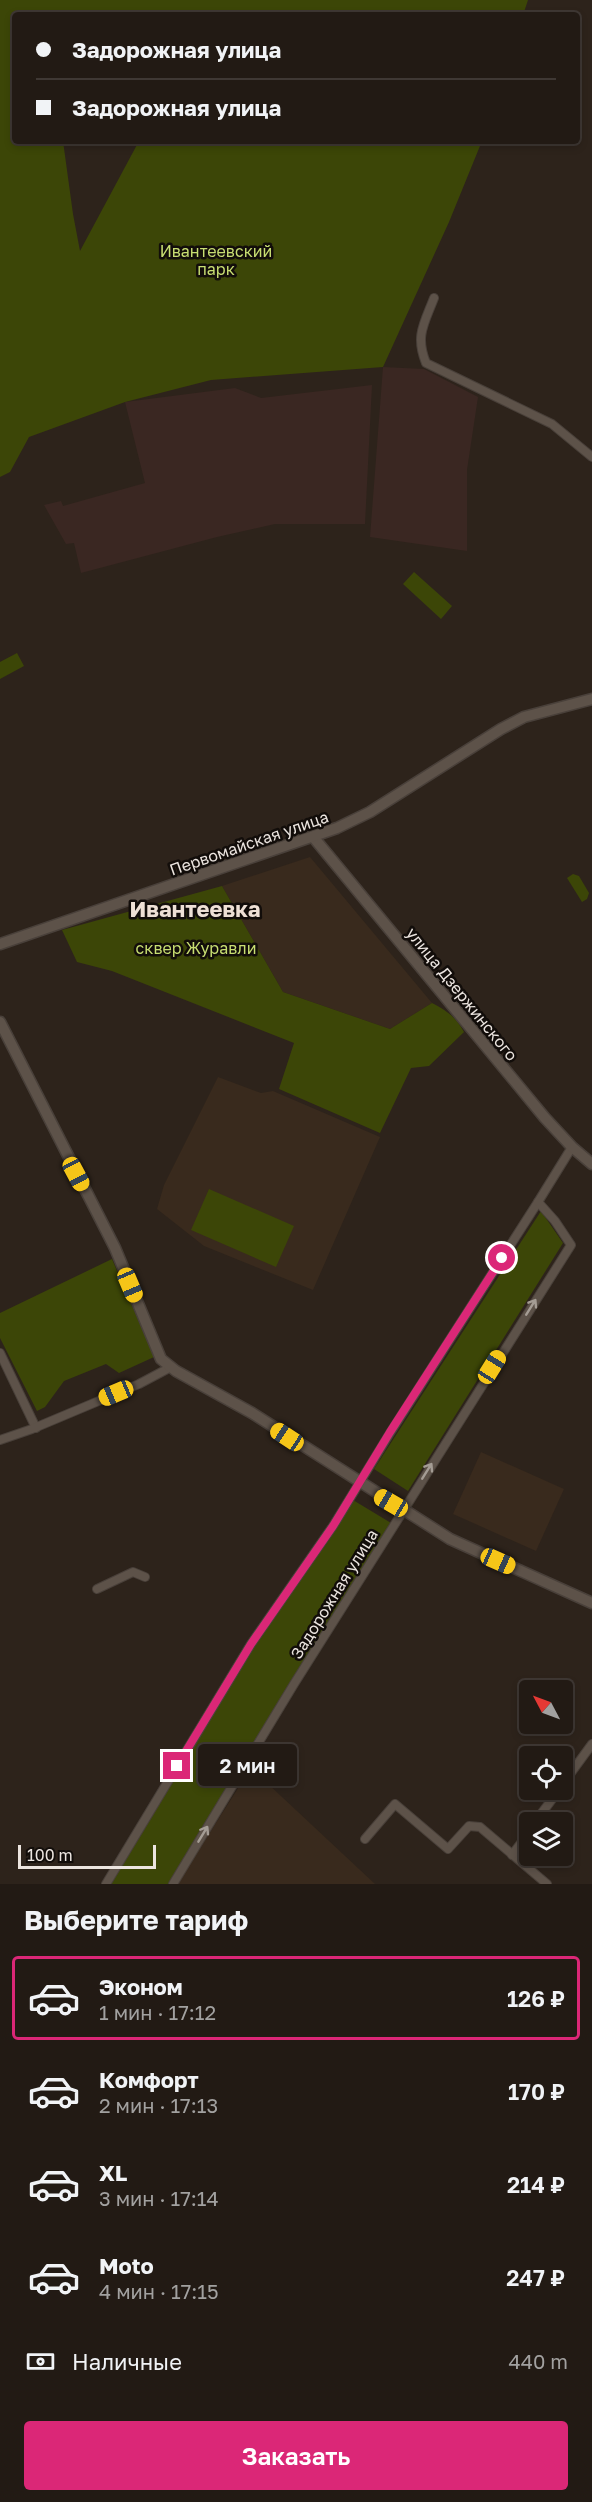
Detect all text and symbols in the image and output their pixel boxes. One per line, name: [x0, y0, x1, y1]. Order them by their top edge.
text: Задорожная улица: [72, 36, 281, 63]
text: Задорожная улица: [72, 94, 281, 121]
park label: Ивантеевский парк: [160, 241, 272, 279]
street label: Первомайская улица: [167, 806, 331, 880]
district label: Ивантеевка: [130, 895, 260, 922]
street label: улица Дзержинского: [402, 923, 522, 1065]
park label: сквер Журавли: [136, 938, 256, 958]
car: [60, 1154, 92, 1194]
route start: [488, 1244, 515, 1271]
car: [115, 1265, 145, 1305]
one-way arrow: [525, 1299, 537, 1316]
car: [475, 1347, 509, 1387]
car: [96, 1378, 136, 1408]
car: [267, 1420, 307, 1454]
one-way arrow: [420, 1463, 433, 1480]
car: [371, 1486, 411, 1520]
street label: Задорожная улица: [286, 1525, 382, 1663]
car: [478, 1545, 518, 1577]
north arrow: [519, 1680, 573, 1734]
map controls: [519, 1680, 573, 1866]
callout: 2 мин: [198, 1745, 297, 1787]
button: locate: [519, 1746, 573, 1800]
route end: [163, 1752, 190, 1779]
text: 2 мин: [220, 1753, 275, 1777]
button: layers: [519, 1812, 573, 1866]
one-way arrow: [197, 1826, 209, 1843]
scale bar: [18, 1842, 156, 1870]
text: 100 m: [27, 1845, 73, 1865]
text: Выберите тариф: [24, 1904, 248, 1936]
icon: car: [27, 1971, 81, 2025]
text: Эконом: [99, 1973, 183, 2000]
text: 126 ₽: [507, 1985, 565, 2012]
text: 1 мин · 17:12: [99, 2000, 216, 2024]
icon: car: [27, 2064, 81, 2118]
text: Комфорт: [99, 2066, 199, 2093]
text: 170 ₽: [508, 2078, 565, 2105]
text: 2 мин · 17:13: [99, 2093, 218, 2117]
icon: car: [27, 2157, 81, 2211]
text: XL: [99, 2159, 127, 2186]
text: 214 ₽: [507, 2171, 565, 2198]
text: 3 мин · 17:14: [99, 2186, 219, 2210]
icon: car: [27, 2250, 81, 2304]
text: Moto: [99, 2252, 154, 2279]
text: 247 ₽: [506, 2264, 565, 2291]
text: 4 мин · 17:15: [99, 2279, 219, 2303]
icon: cash: [24, 2345, 57, 2378]
text: Наличные: [72, 2348, 182, 2375]
text: 440 m: [509, 2349, 568, 2373]
button: Заказать: [24, 2421, 568, 2490]

